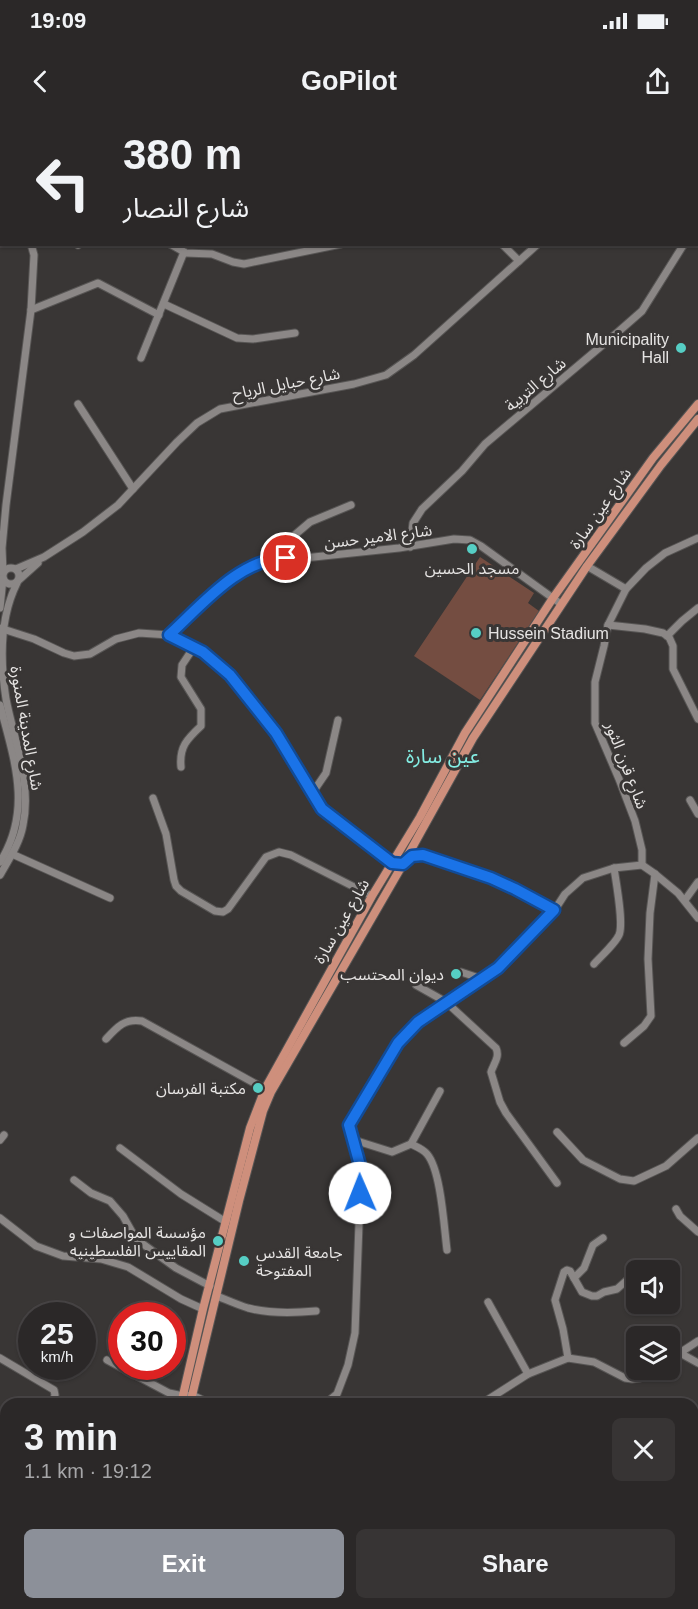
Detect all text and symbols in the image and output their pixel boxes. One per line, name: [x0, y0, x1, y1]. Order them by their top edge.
text: 19:09: [30, 8, 86, 33]
icon: back: [24, 65, 57, 98]
icon: share: [641, 65, 674, 98]
text: GoPilot: [301, 66, 397, 96]
text: 380 m: [123, 131, 242, 178]
icon: left: [24, 144, 102, 222]
text: شارع النصار: [123, 193, 249, 223]
place label: Municipality Hall: [585, 331, 669, 366]
marker: Municipality Hall: [674, 341, 688, 355]
street label: شارع التربية: [502, 354, 572, 418]
street label: شارع حبايل الرياح: [231, 365, 342, 406]
street label: شارع عين سارة: [566, 465, 638, 554]
street label: شارع الامير حسن: [323, 521, 433, 556]
pin: [260, 532, 311, 583]
icon: arrive: [269, 541, 302, 574]
marker: مسجد الحسين: [465, 542, 479, 556]
place label: مسجد الحسين: [425, 560, 519, 578]
place label: Hussein Stadium: [488, 625, 609, 642]
marker: Hussein Stadium: [469, 626, 483, 640]
street label: شارع المدينة المنورة: [3, 665, 46, 792]
street label: شارع قرن الثور: [598, 718, 651, 813]
district label: عين سارة: [406, 745, 480, 768]
street label: شارع عين سارة: [310, 876, 376, 969]
place label: ديوان المحتسب: [340, 966, 444, 984]
marker: ديوان المحتسب: [449, 967, 463, 981]
place label: مكتبة الفرسان: [156, 1080, 246, 1098]
marker: مكتبة الفرسان: [251, 1081, 265, 1095]
position arrow: [328, 1161, 392, 1225]
place label: مؤسسة المواصفات و المقاييس الفلسطينيه: [69, 1224, 206, 1260]
marker: مؤسسة المواصفات و المقاييس الفلسطينيه: [211, 1234, 225, 1248]
place label: جامعة القدس المفتوحة: [256, 1244, 343, 1280]
marker: جامعة القدس المفتوحة: [237, 1254, 251, 1268]
map controls: [626, 1260, 680, 1380]
button: sound: [626, 1260, 680, 1314]
speed limit sign: 30: [108, 1302, 186, 1380]
text: 25: [40, 1317, 74, 1350]
button: layers: [626, 1326, 680, 1380]
text: km/h: [41, 1348, 73, 1365]
text: 3 min: [24, 1417, 118, 1458]
button: close: [612, 1418, 675, 1481]
text: 1.1 km · 19:12: [24, 1460, 152, 1482]
button: Exit: [24, 1529, 344, 1598]
button: Share: [356, 1529, 675, 1598]

